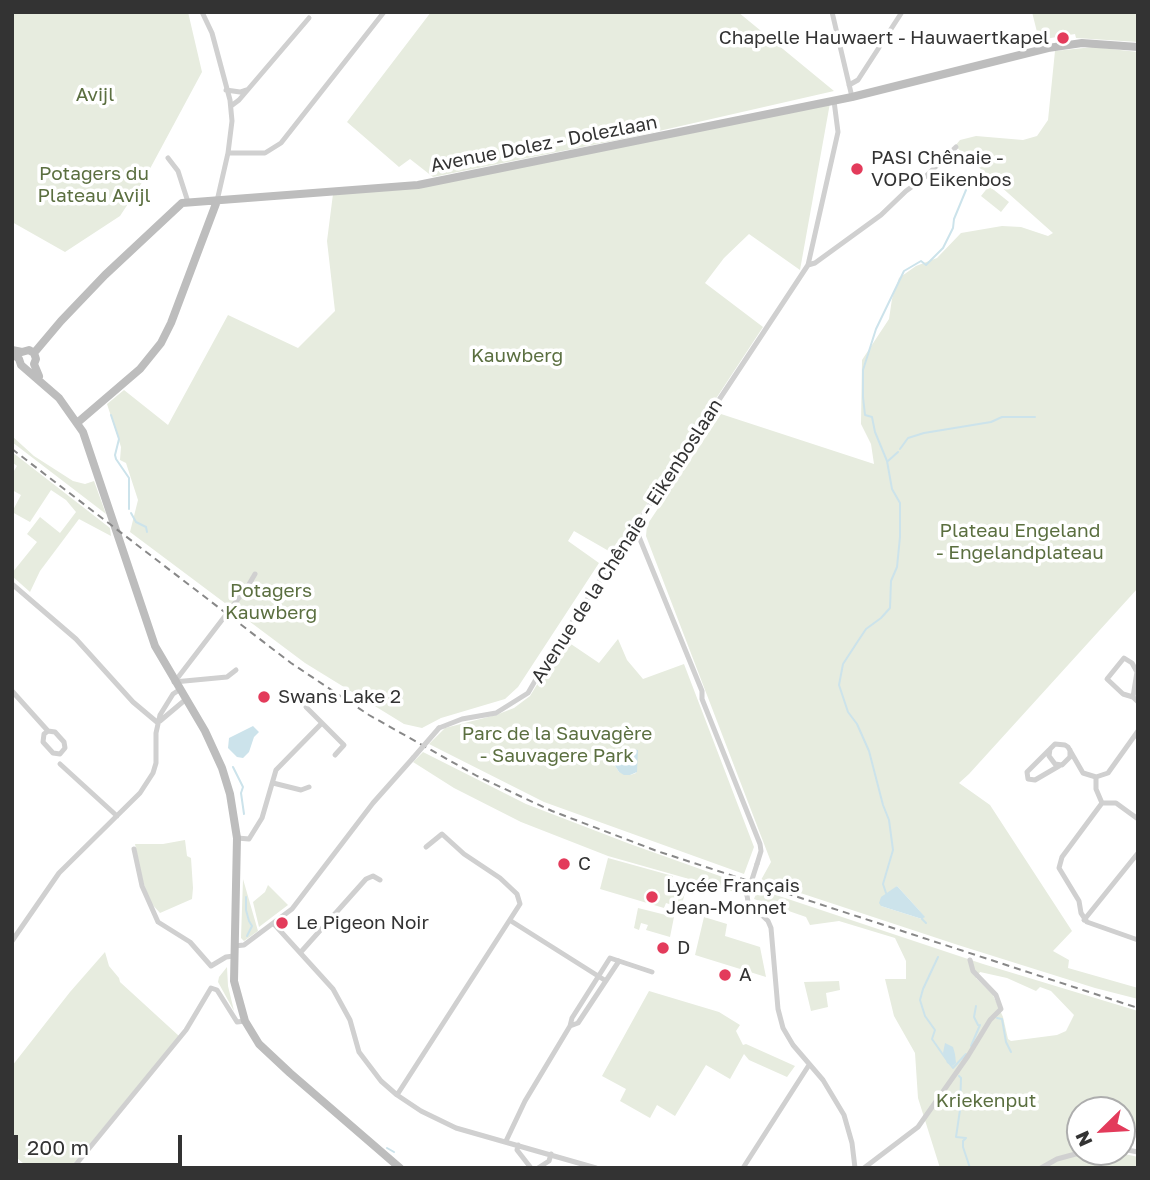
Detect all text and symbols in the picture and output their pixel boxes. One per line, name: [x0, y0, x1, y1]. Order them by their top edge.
place label: Chapelle Hauwaert - Hauwaertkapel: [719, 27, 1049, 49]
marker: Chapelle Hauwaert - Hauwaertkapel: [1055, 30, 1071, 46]
park label: Avijl: [76, 84, 114, 106]
street label: Avenue Dolez - Dolezlaan: [429, 111, 659, 177]
place label: PASI Chênaie - VOPO Eikenbos: [871, 147, 1012, 191]
marker: PASI Chênaie - VOPO Eikenbos: [849, 161, 865, 177]
park label: Potagers du Plateau Avijl: [37, 163, 151, 207]
park label: Kauwberg: [471, 345, 563, 367]
street label: Avenue de la Chênaie - Eikenboslaan: [527, 395, 727, 687]
park label: Plateau Engeland - Engelandplateau: [936, 520, 1104, 564]
park label: Potagers Kauwberg: [225, 580, 317, 624]
place label: Swans Lake 2: [278, 686, 401, 708]
marker: Swans Lake 2: [256, 689, 272, 705]
park label: Parc de la Sauvagère - Sauvagere Park: [462, 723, 652, 767]
place label: C: [578, 853, 591, 875]
marker: C: [556, 856, 572, 872]
place label: Lycée Français Jean-Monnet: [666, 875, 800, 919]
marker: Lycée Français Jean-Monnet: [644, 889, 660, 905]
place label: Le Pigeon Noir: [296, 912, 429, 934]
marker: Le Pigeon Noir: [274, 915, 290, 931]
place label: D: [677, 937, 690, 959]
marker: D: [655, 940, 671, 956]
place label: A: [739, 964, 752, 986]
marker: A: [717, 967, 733, 983]
park label: Kriekenput: [936, 1090, 1036, 1112]
north arrow: [1066, 1096, 1136, 1166]
scale bar: [18, 1120, 186, 1164]
text: N: [1070, 1128, 1097, 1150]
text: 200 m: [27, 1134, 89, 1160]

